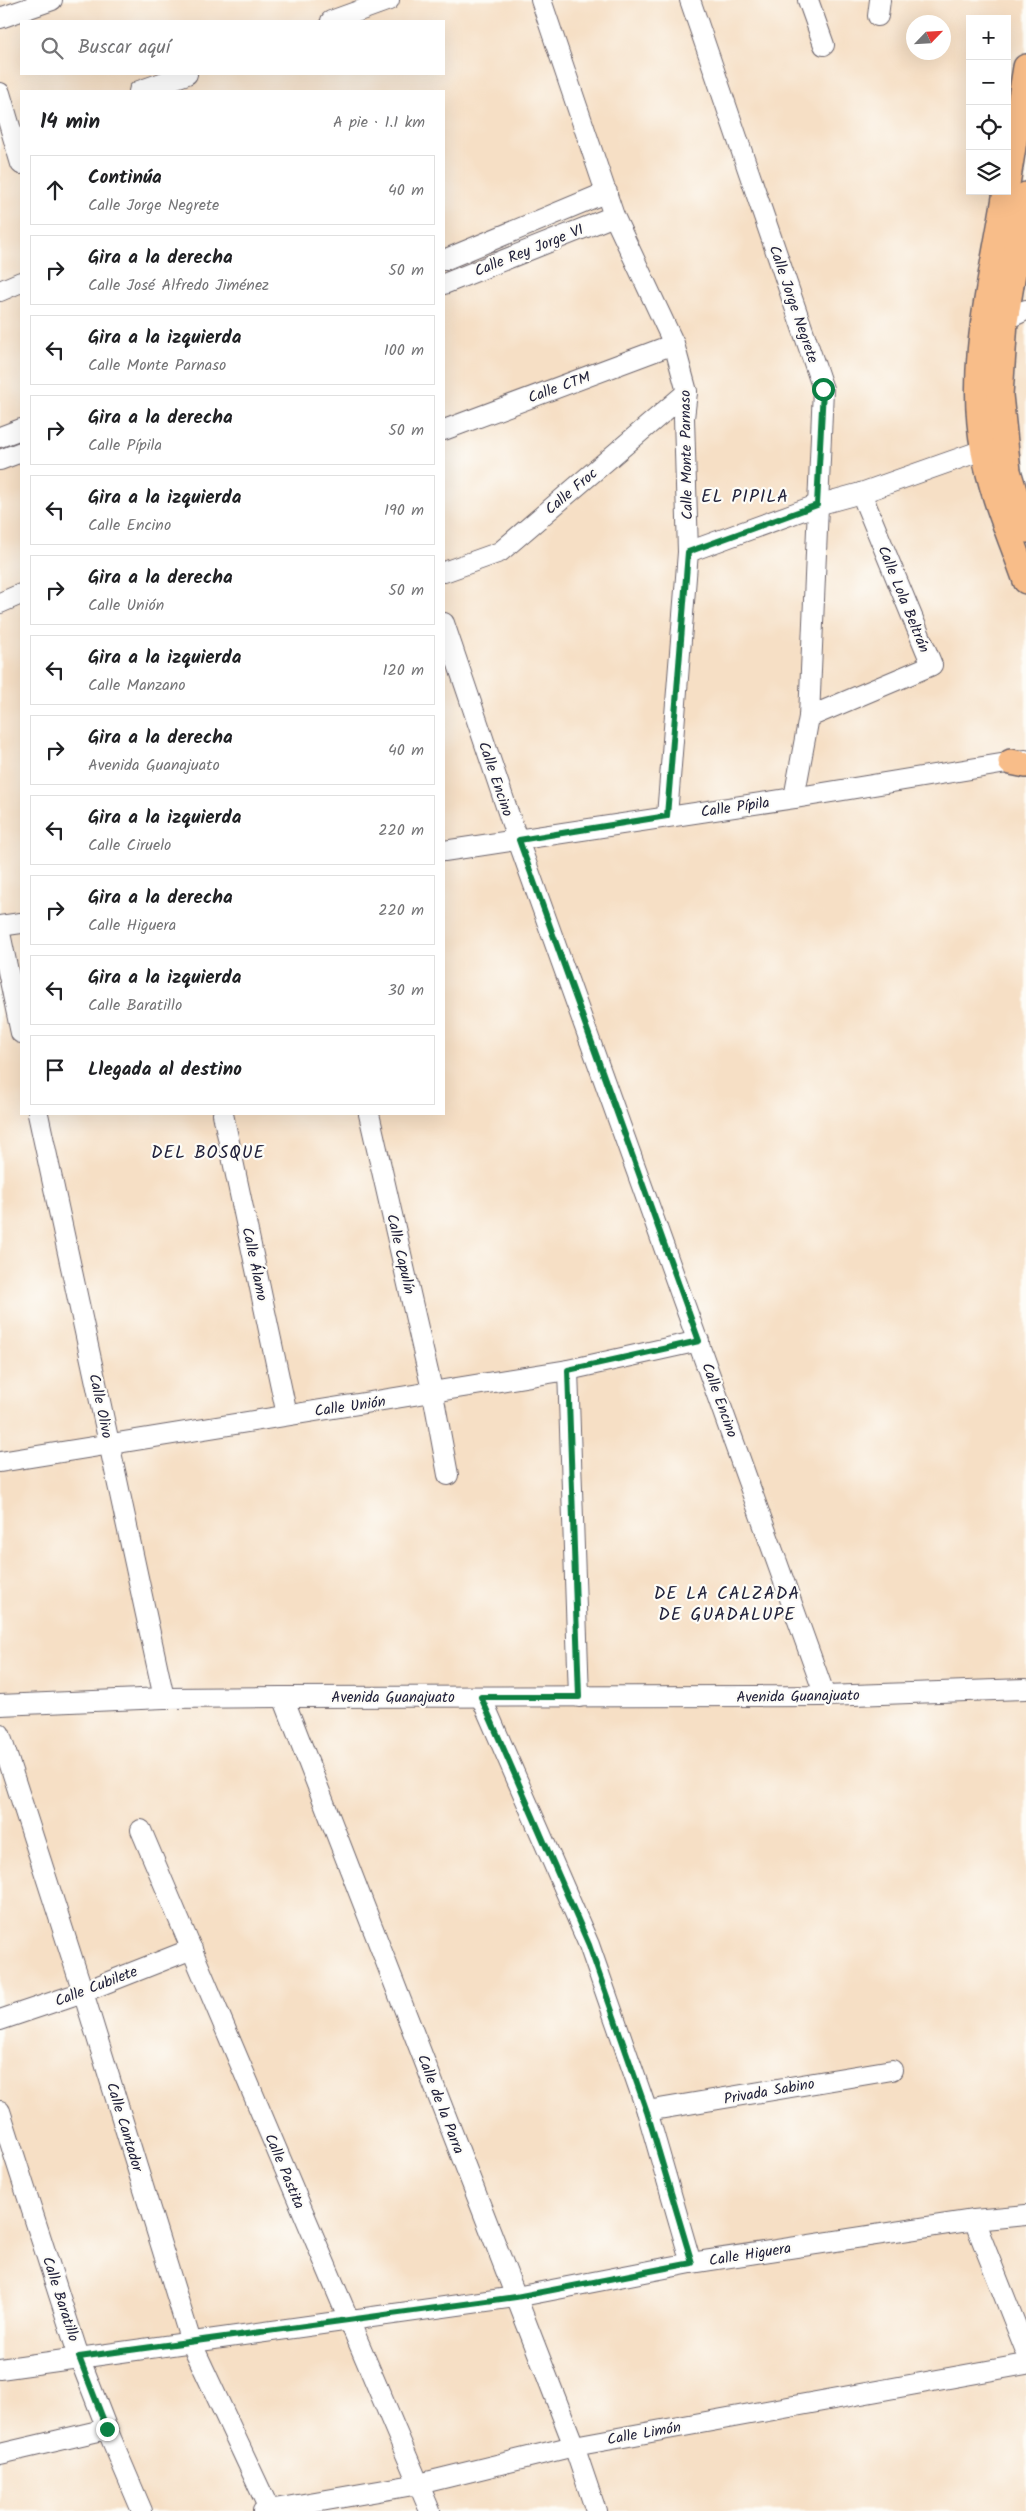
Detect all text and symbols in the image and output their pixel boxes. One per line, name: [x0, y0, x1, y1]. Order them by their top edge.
north arrow: [906, 15, 951, 60]
map controls: [966, 15, 1011, 195]
button: +: [966, 15, 1011, 60]
search box: [20, 20, 445, 75]
text: Buscar aquí: [78, 33, 170, 63]
icon: search: [38, 34, 66, 62]
button: −: [966, 60, 1011, 105]
button: locate: [966, 105, 1011, 150]
text: 14 min: [40, 106, 100, 139]
text: A pie · 1.1 km: [333, 110, 425, 135]
button: layers: [966, 150, 1011, 195]
text: Continúa: [88, 163, 162, 193]
icon: ahead: [41, 176, 69, 204]
text: 40 m: [388, 178, 424, 203]
text: Calle Jorge Negrete: [88, 193, 219, 218]
street label: Calle Rey Jorge VI: [471, 218, 588, 284]
street label: Calle Jorge Negrete: [762, 242, 825, 367]
text: Gira a la derecha: [88, 243, 233, 273]
icon: right: [41, 256, 69, 284]
text: 50 m: [388, 258, 424, 283]
text: Calle José Alfredo Jiménez: [88, 273, 269, 298]
text: Gira a la izquierda: [88, 323, 241, 353]
icon: left: [41, 336, 69, 364]
text: 100 m: [384, 338, 424, 363]
text: Calle Monte Parnaso: [88, 353, 226, 378]
street label: Calle CTM: [525, 365, 594, 410]
route start: [812, 378, 835, 401]
street label: Calle Monte Parnaso: [674, 390, 700, 520]
text: Gira a la derecha: [88, 403, 233, 433]
icon: right: [41, 416, 69, 444]
text: 50 m: [388, 418, 424, 443]
text: Calle Pípila: [88, 433, 162, 458]
street label: Calle Froc: [540, 462, 604, 521]
text: Gira a la izquierda: [88, 483, 241, 513]
district label: EL PIPILA: [701, 483, 789, 512]
icon: left: [41, 496, 69, 524]
text: 190 m: [384, 498, 424, 523]
text: Calle Encino: [88, 513, 171, 538]
street label: Calle Lola Beltrán: [871, 542, 935, 657]
text: Gira a la derecha: [88, 563, 233, 593]
icon: right: [41, 576, 69, 604]
text: 50 m: [388, 578, 424, 603]
text: Calle Unión: [88, 593, 164, 618]
text: Gira a la izquierda: [88, 643, 241, 673]
icon: left: [41, 656, 69, 684]
text: 120 m: [383, 658, 424, 683]
text: Calle Manzano: [88, 673, 186, 698]
text: Gira a la derecha: [88, 723, 233, 753]
icon: right: [41, 736, 69, 764]
text: 40 m: [388, 738, 424, 763]
street label: Calle Encino: [471, 739, 519, 820]
text: Avenida Guanajuato: [88, 753, 220, 778]
street label: Calle Pípila: [699, 791, 771, 825]
text: Gira a la izquierda: [88, 803, 241, 833]
icon: left: [41, 816, 69, 844]
text: 220 m: [378, 818, 424, 843]
text: Calle Ciruelo: [88, 833, 171, 858]
text: Gira a la derecha: [88, 883, 233, 913]
icon: right: [41, 896, 69, 924]
text: 220 m: [378, 898, 424, 923]
text: Calle Higuera: [88, 913, 176, 938]
text: Gira a la izquierda: [88, 963, 241, 993]
icon: left: [41, 976, 69, 1004]
text: 30 m: [388, 978, 424, 1003]
text: Calle Baratillo: [88, 993, 182, 1018]
text: Llegada al destino: [88, 1055, 242, 1085]
icon: arrive: [41, 1056, 69, 1084]
district label: DEL BOSQUE: [151, 1139, 265, 1168]
street label: Calle Capulín: [379, 1212, 421, 1297]
street label: Calle Álamo: [235, 1225, 274, 1303]
street label: Calle Encino: [694, 1360, 744, 1441]
street label: Calle Olivo: [81, 1372, 119, 1441]
street label: Calle Unión: [313, 1390, 387, 1424]
district label: DE LA CALZADA DE GUADALUPE: [654, 1580, 800, 1630]
street label: Avenida Guanajuato: [736, 1684, 860, 1710]
street label: Avenida Guanajuato: [331, 1686, 455, 1710]
street label: Calle Cubilete: [52, 1960, 141, 2014]
street label: Calle de la Parra: [410, 2051, 470, 2158]
street label: Privada Sabino: [722, 2072, 817, 2112]
street label: Calle Cantador: [99, 2080, 149, 2176]
street label: Calle Pastita: [257, 2130, 311, 2213]
street label: Calle Higuera: [707, 2237, 793, 2273]
street label: Calle Baratillo: [35, 2254, 85, 2345]
street label: Calle Limón: [605, 2416, 683, 2452]
route end: [96, 2418, 119, 2441]

